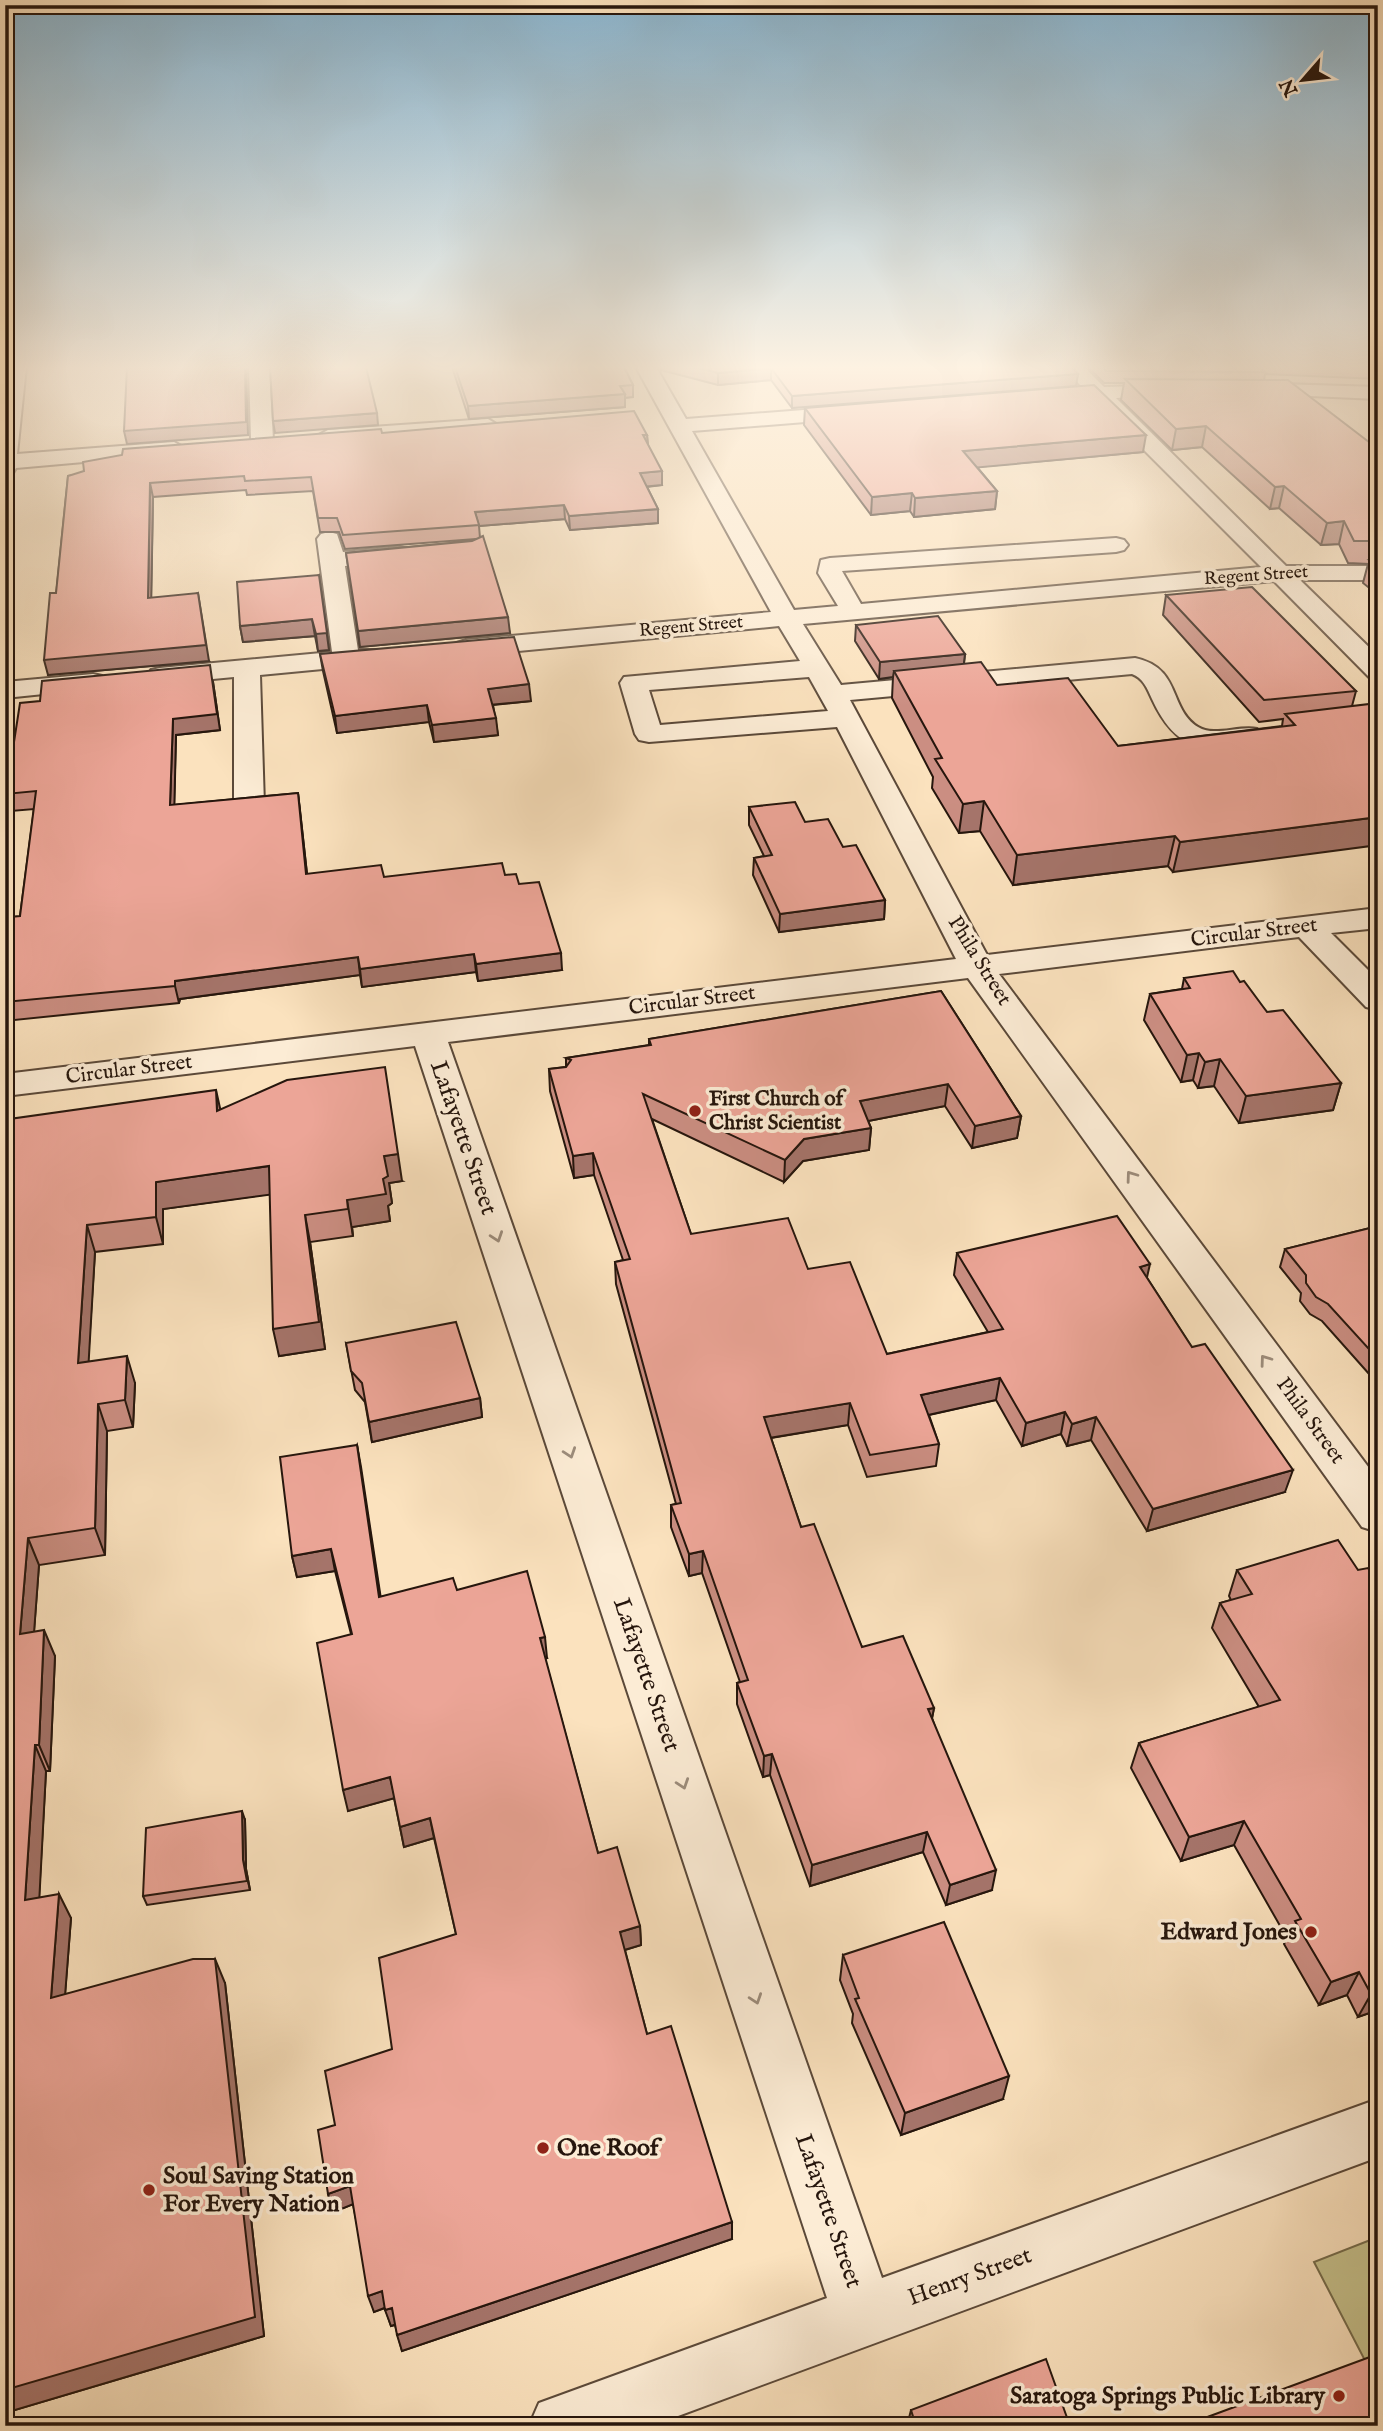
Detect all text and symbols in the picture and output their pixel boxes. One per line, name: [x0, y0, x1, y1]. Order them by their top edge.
north arrow: [1268, 46, 1338, 116]
text: N: [1275, 74, 1305, 101]
street label: Regent Street: [1203, 561, 1309, 591]
street label: Regent Street: [638, 611, 744, 643]
street label: Phila Street: [941, 911, 1017, 1011]
street label: Circular Street: [1189, 912, 1319, 954]
street label: Circular Street: [627, 980, 757, 1022]
street label: Circular Street: [64, 1049, 194, 1091]
street label: Lafayette Street: [422, 1057, 504, 1219]
place label: First Church of Christ Scientist: [709, 1086, 847, 1137]
marker: First Church of Christ Scientist: [687, 1103, 703, 1119]
one-way arrow: [1126, 1171, 1139, 1184]
one-way arrow: [489, 1231, 503, 1243]
one-way arrow: [1261, 1355, 1273, 1368]
street label: Phila Street: [1270, 1372, 1350, 1470]
one-way arrow: [562, 1446, 576, 1458]
street label: Lafayette Street: [605, 1594, 687, 1756]
one-way arrow: [675, 1778, 689, 1790]
place label: Edward Jones: [1161, 1917, 1298, 1948]
marker: Edward Jones: [1303, 1924, 1319, 1940]
one-way arrow: [748, 1993, 762, 2005]
street label: Lafayette Street: [787, 2130, 869, 2292]
place label: One Roof: [557, 2133, 663, 2164]
marker: One Roof: [535, 2140, 551, 2156]
place label: Soul Saving Station For Every Nation: [163, 2161, 354, 2220]
marker: Soul Saving Station For Every Nation: [141, 2182, 157, 2198]
street label: Henry Street: [904, 2240, 1036, 2314]
place label: Saratoga Springs Public Library: [1010, 2381, 1326, 2412]
marker: Saratoga Springs Public Library: [1331, 2388, 1347, 2404]

